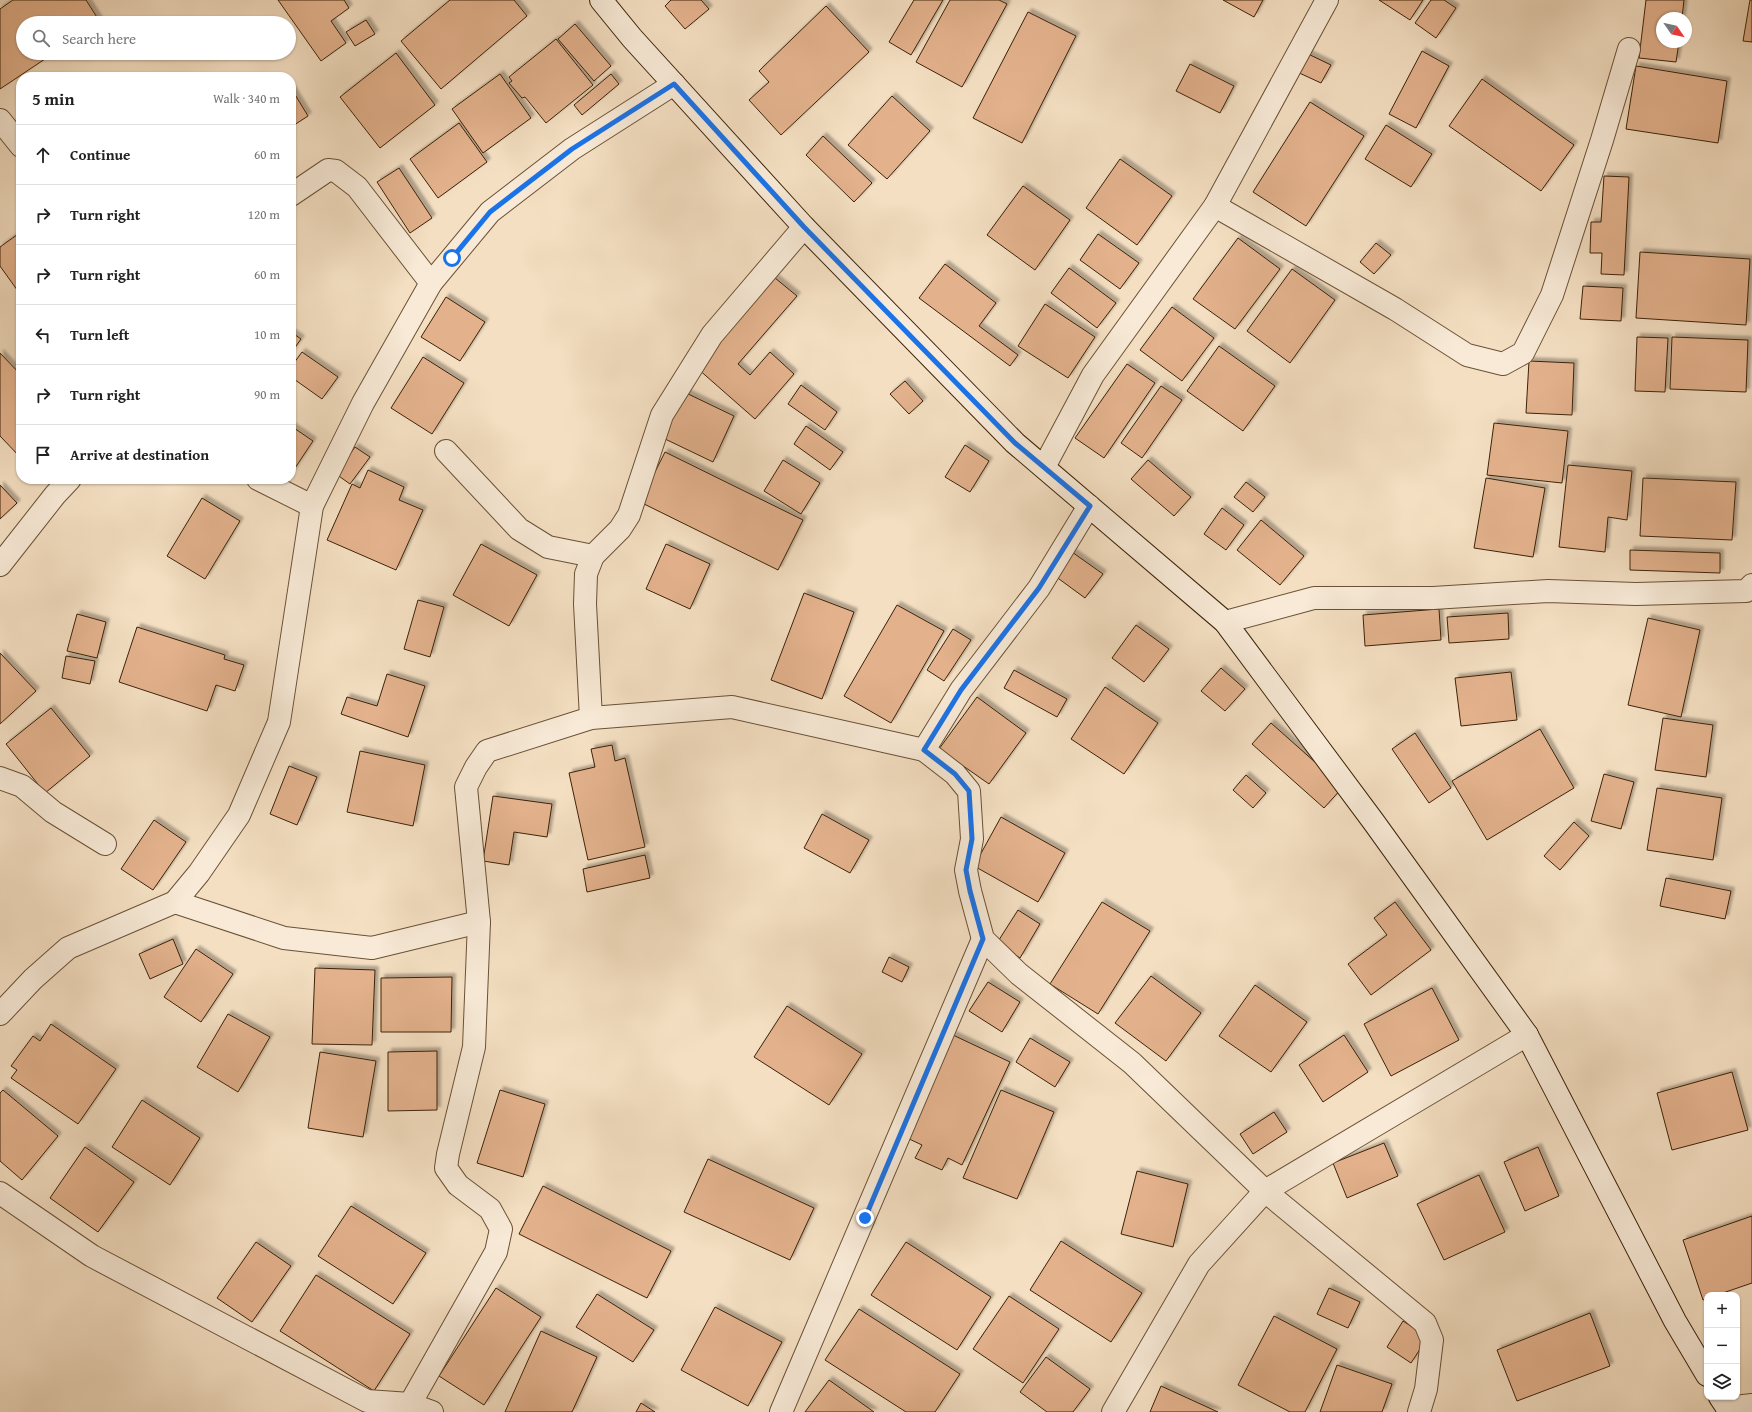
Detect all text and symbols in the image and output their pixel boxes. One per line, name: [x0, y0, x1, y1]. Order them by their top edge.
north arrow: [1656, 12, 1692, 48]
search box: [16, 16, 296, 60]
icon: search: [30, 27, 52, 49]
text: Search here: [62, 28, 136, 49]
text: 5 min: [32, 86, 74, 111]
text: Walk · 340 m: [213, 89, 280, 108]
icon: ahead: [32, 144, 54, 166]
text: Continue: [70, 144, 131, 165]
text: 60 m: [254, 145, 280, 164]
icon: right: [32, 204, 54, 226]
text: Turn right: [70, 204, 141, 225]
text: 120 m: [248, 205, 280, 224]
route start: [443, 249, 461, 267]
icon: right: [32, 264, 54, 286]
text: Turn right: [70, 264, 141, 285]
text: 60 m: [254, 265, 280, 284]
icon: left: [32, 324, 54, 346]
text: Turn left: [70, 324, 129, 345]
text: 10 m: [254, 325, 280, 344]
icon: right: [32, 384, 54, 406]
text: Turn right: [70, 384, 141, 405]
text: 90 m: [254, 385, 280, 404]
icon: arrive: [32, 444, 54, 466]
text: Arrive at destination: [70, 444, 209, 465]
route end: [856, 1209, 874, 1227]
map controls: [1704, 1292, 1740, 1400]
button: +: [1704, 1292, 1740, 1328]
button: −: [1704, 1328, 1740, 1364]
button: layers: [1704, 1364, 1740, 1400]

